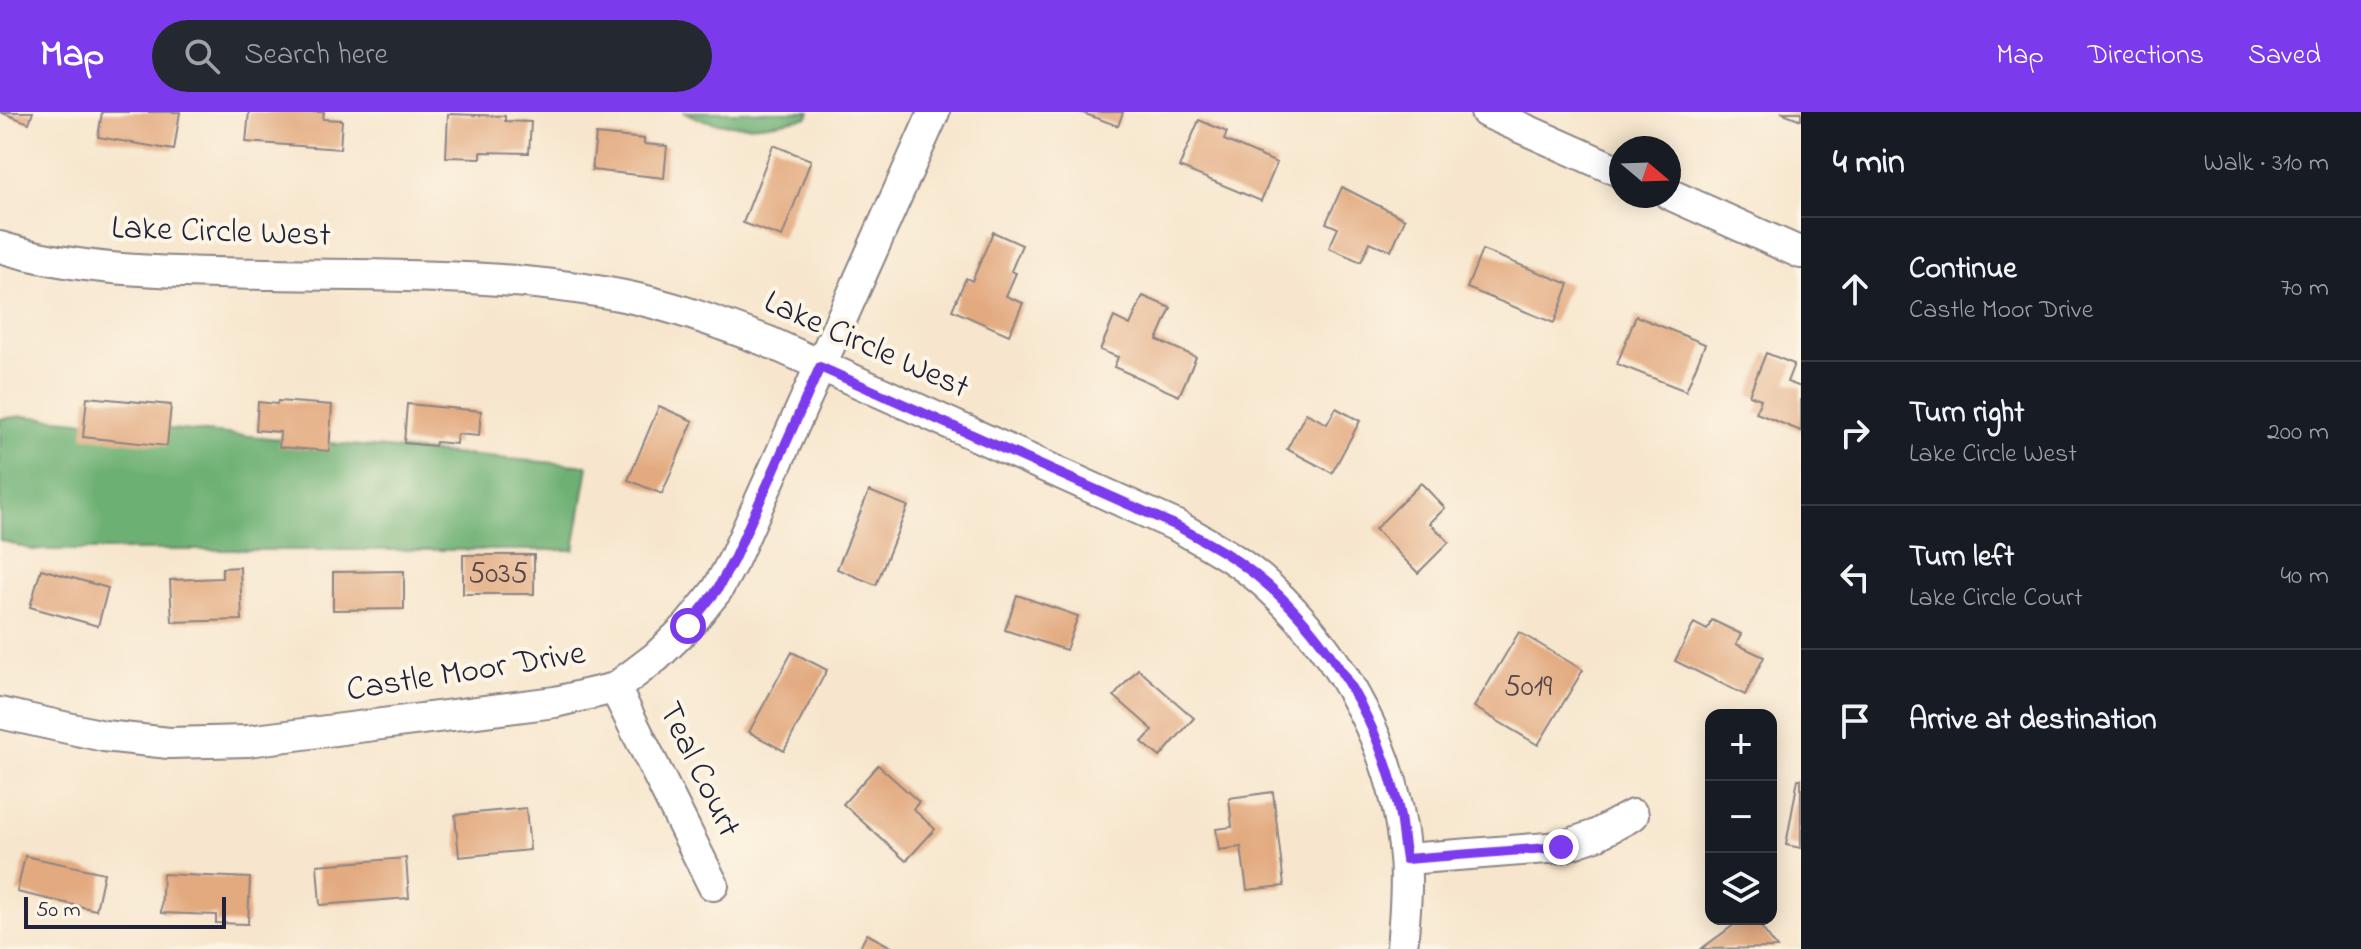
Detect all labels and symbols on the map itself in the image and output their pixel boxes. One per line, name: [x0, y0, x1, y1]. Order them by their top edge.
north arrow: [1609, 136, 1681, 208]
street label: Lake Circle West: [110, 204, 332, 262]
street label: Lake Circle West: [755, 278, 977, 414]
house number: 5035: [468, 553, 528, 597]
route start: [670, 608, 706, 644]
street label: Castle Moor Drive: [343, 629, 590, 717]
house number: 5019: [1504, 666, 1552, 710]
street label: Teal Court: [644, 694, 752, 846]
route end: [1543, 829, 1579, 865]
scale bar: [24, 893, 226, 929]

